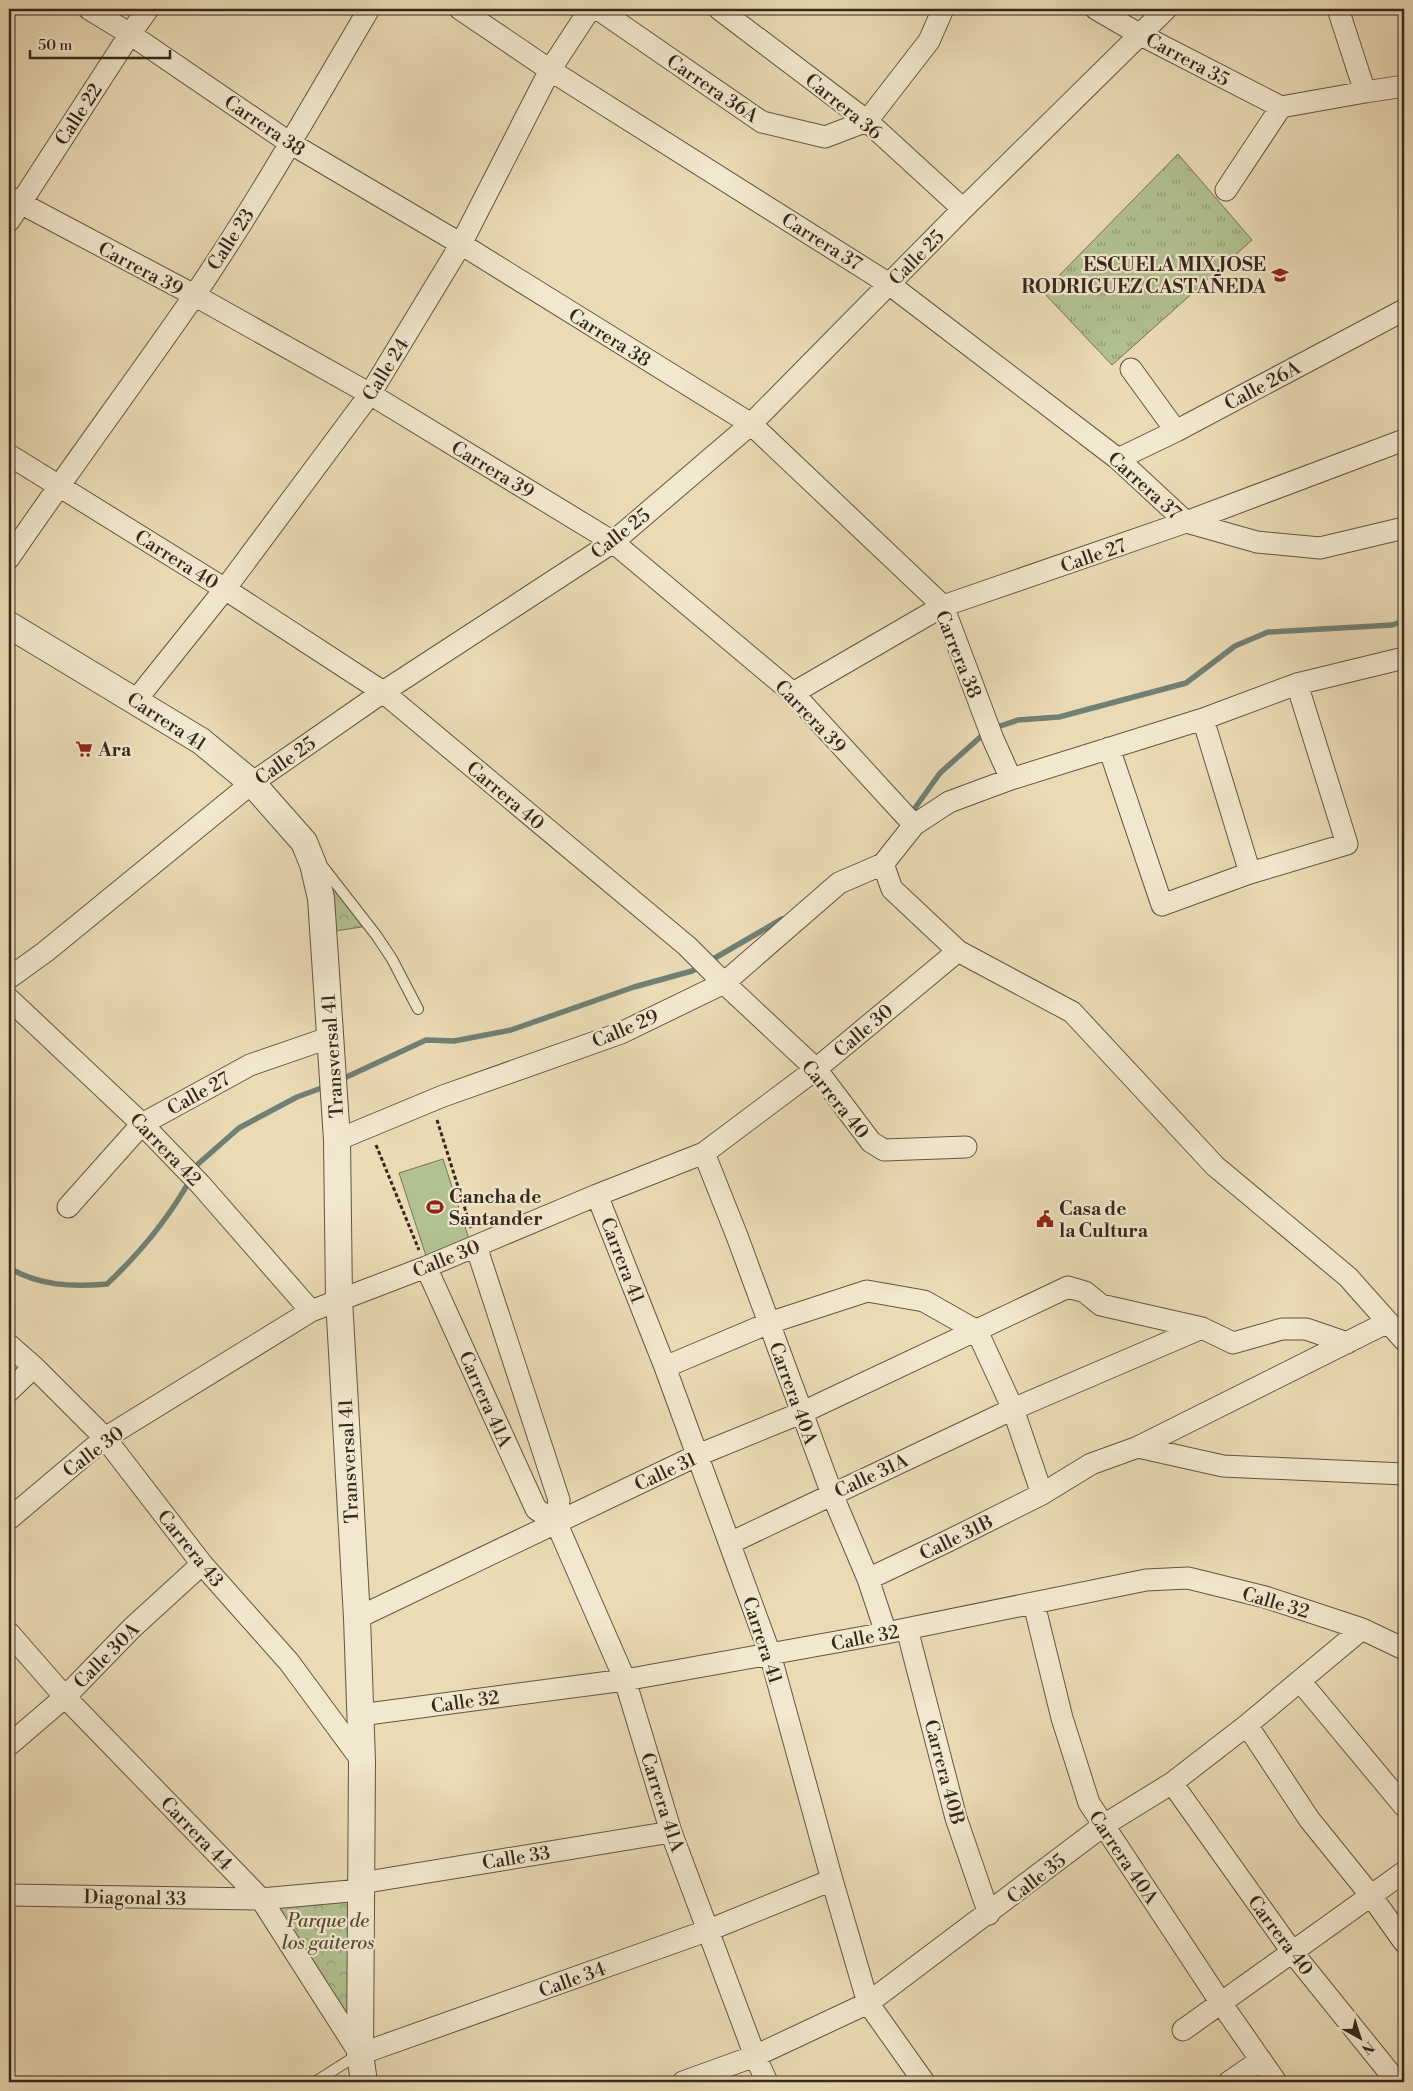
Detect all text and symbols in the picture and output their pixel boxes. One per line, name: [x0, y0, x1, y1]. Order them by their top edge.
scale bar: [30, 28, 170, 60]
street label: Carrera 35: [1141, 28, 1234, 92]
text: 50 m: [38, 36, 72, 55]
street label: Carrera 36A: [662, 49, 764, 129]
street label: Carrera 36: [800, 68, 887, 145]
street label: Calle 22: [50, 79, 108, 150]
street label: Carrera 38: [219, 90, 310, 162]
street label: Calle 23: [202, 204, 260, 275]
street label: Carrera 37: [777, 208, 866, 276]
street label: Calle 25: [884, 225, 949, 290]
street label: Carrera 39: [94, 237, 187, 301]
place label: ESCUELA MIX JOSE RODRIGUEZ CASTAÑEDA: [1021, 253, 1266, 299]
school or university icon: ESCUELA MIX JOSE RODRIGUEZ CASTAÑEDA: [1270, 265, 1290, 285]
street label: Carrera 38: [564, 303, 655, 373]
street label: Calle 24: [357, 334, 414, 405]
street label: Calle 26A: [1220, 355, 1306, 416]
street label: Carrera 39: [447, 436, 538, 504]
street label: Carrera 37: [1103, 447, 1186, 525]
street label: Calle 25: [586, 503, 655, 564]
street label: Carrera 40: [130, 525, 223, 595]
street label: Calle 27: [1057, 533, 1130, 578]
street label: Carrera 38: [930, 607, 987, 702]
street label: Carrera 39: [769, 675, 851, 758]
street label: Carrera 41: [122, 687, 211, 756]
street label: Calle 25: [251, 731, 321, 790]
place label: Ara: [97, 738, 132, 762]
supermarket icon: Ara: [74, 739, 94, 759]
street label: Carrera 40: [461, 756, 549, 835]
street label: Transversal 41: [317, 993, 349, 1119]
street label: Calle 30: [829, 999, 898, 1063]
street label: Calle 29: [589, 1004, 662, 1054]
street label: Carrera 40: [796, 1055, 874, 1144]
street label: Calle 27: [163, 1067, 234, 1121]
street label: Carrera 42: [124, 1108, 206, 1191]
place label: Cancha de Santander: [449, 1185, 543, 1231]
sports icon: Cancha de Santander: [425, 1197, 445, 1217]
place label: Casa de la Cultura: [1059, 1197, 1149, 1243]
public building icon: Casa de la Cultura: [1035, 1209, 1055, 1229]
street label: Carrera 41: [595, 1214, 649, 1307]
street label: Calle 30: [409, 1235, 484, 1283]
street label: Carrera 40A: [763, 1339, 823, 1449]
street label: Carrera 41A: [453, 1347, 517, 1452]
street label: Transversal 41: [334, 1398, 364, 1524]
street label: Calle 30: [58, 1421, 129, 1483]
street label: Calle 31: [631, 1447, 700, 1497]
street label: Calle 31A: [831, 1448, 913, 1503]
street label: Carrera 43: [152, 1505, 229, 1592]
street label: Calle 31B: [916, 1510, 997, 1566]
street label: Calle 32: [1239, 1582, 1312, 1624]
street label: Carrera 41: [737, 1594, 787, 1687]
street label: Calle 30A: [69, 1617, 145, 1694]
street label: Calle 32: [829, 1620, 901, 1656]
street label: Calle 32: [429, 1685, 501, 1719]
street label: Carrera 40B: [918, 1717, 970, 1827]
street label: Carrera 41A: [635, 1750, 690, 1856]
street label: Carrera 44: [155, 1792, 237, 1876]
street label: Carrera 40A: [1083, 1806, 1164, 1910]
street label: Calle 33: [480, 1841, 552, 1875]
street label: Calle 35: [1002, 1848, 1071, 1909]
street label: Diagonal 33: [83, 1885, 186, 1911]
street label: Carrera 40: [1242, 1891, 1318, 1981]
park label: Parque de los gaiteros: [282, 1909, 374, 1955]
street label: Calle 34: [536, 1957, 609, 2003]
north arrow: [1336, 2014, 1386, 2064]
text: N: [1358, 2037, 1378, 2058]

